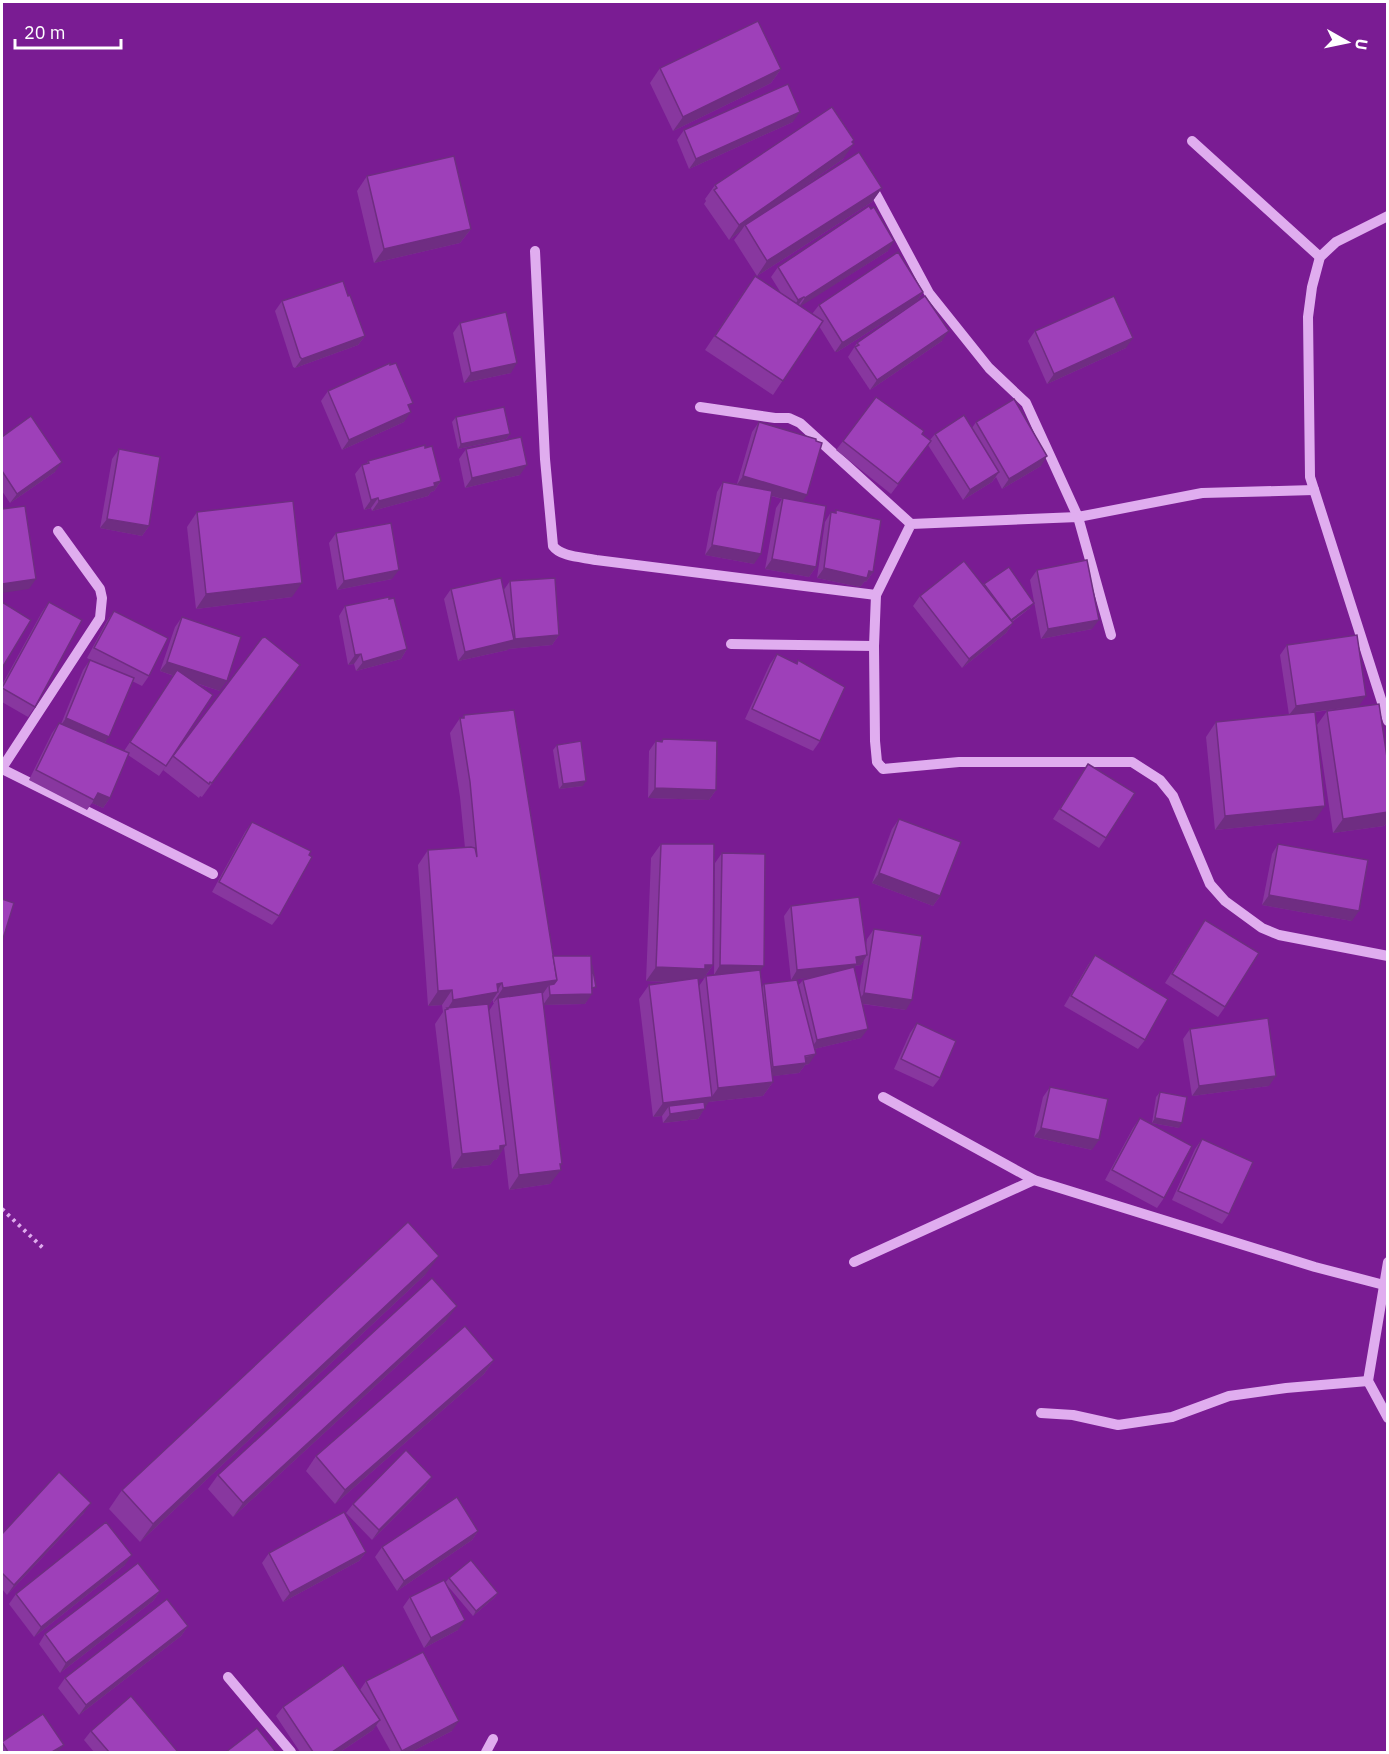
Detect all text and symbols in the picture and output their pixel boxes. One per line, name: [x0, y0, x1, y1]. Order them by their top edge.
scale bar: [15, 12, 122, 50]
north arrow: [1317, 12, 1377, 72]
text: 20 m: [24, 21, 66, 44]
text: U: [1351, 37, 1373, 51]

